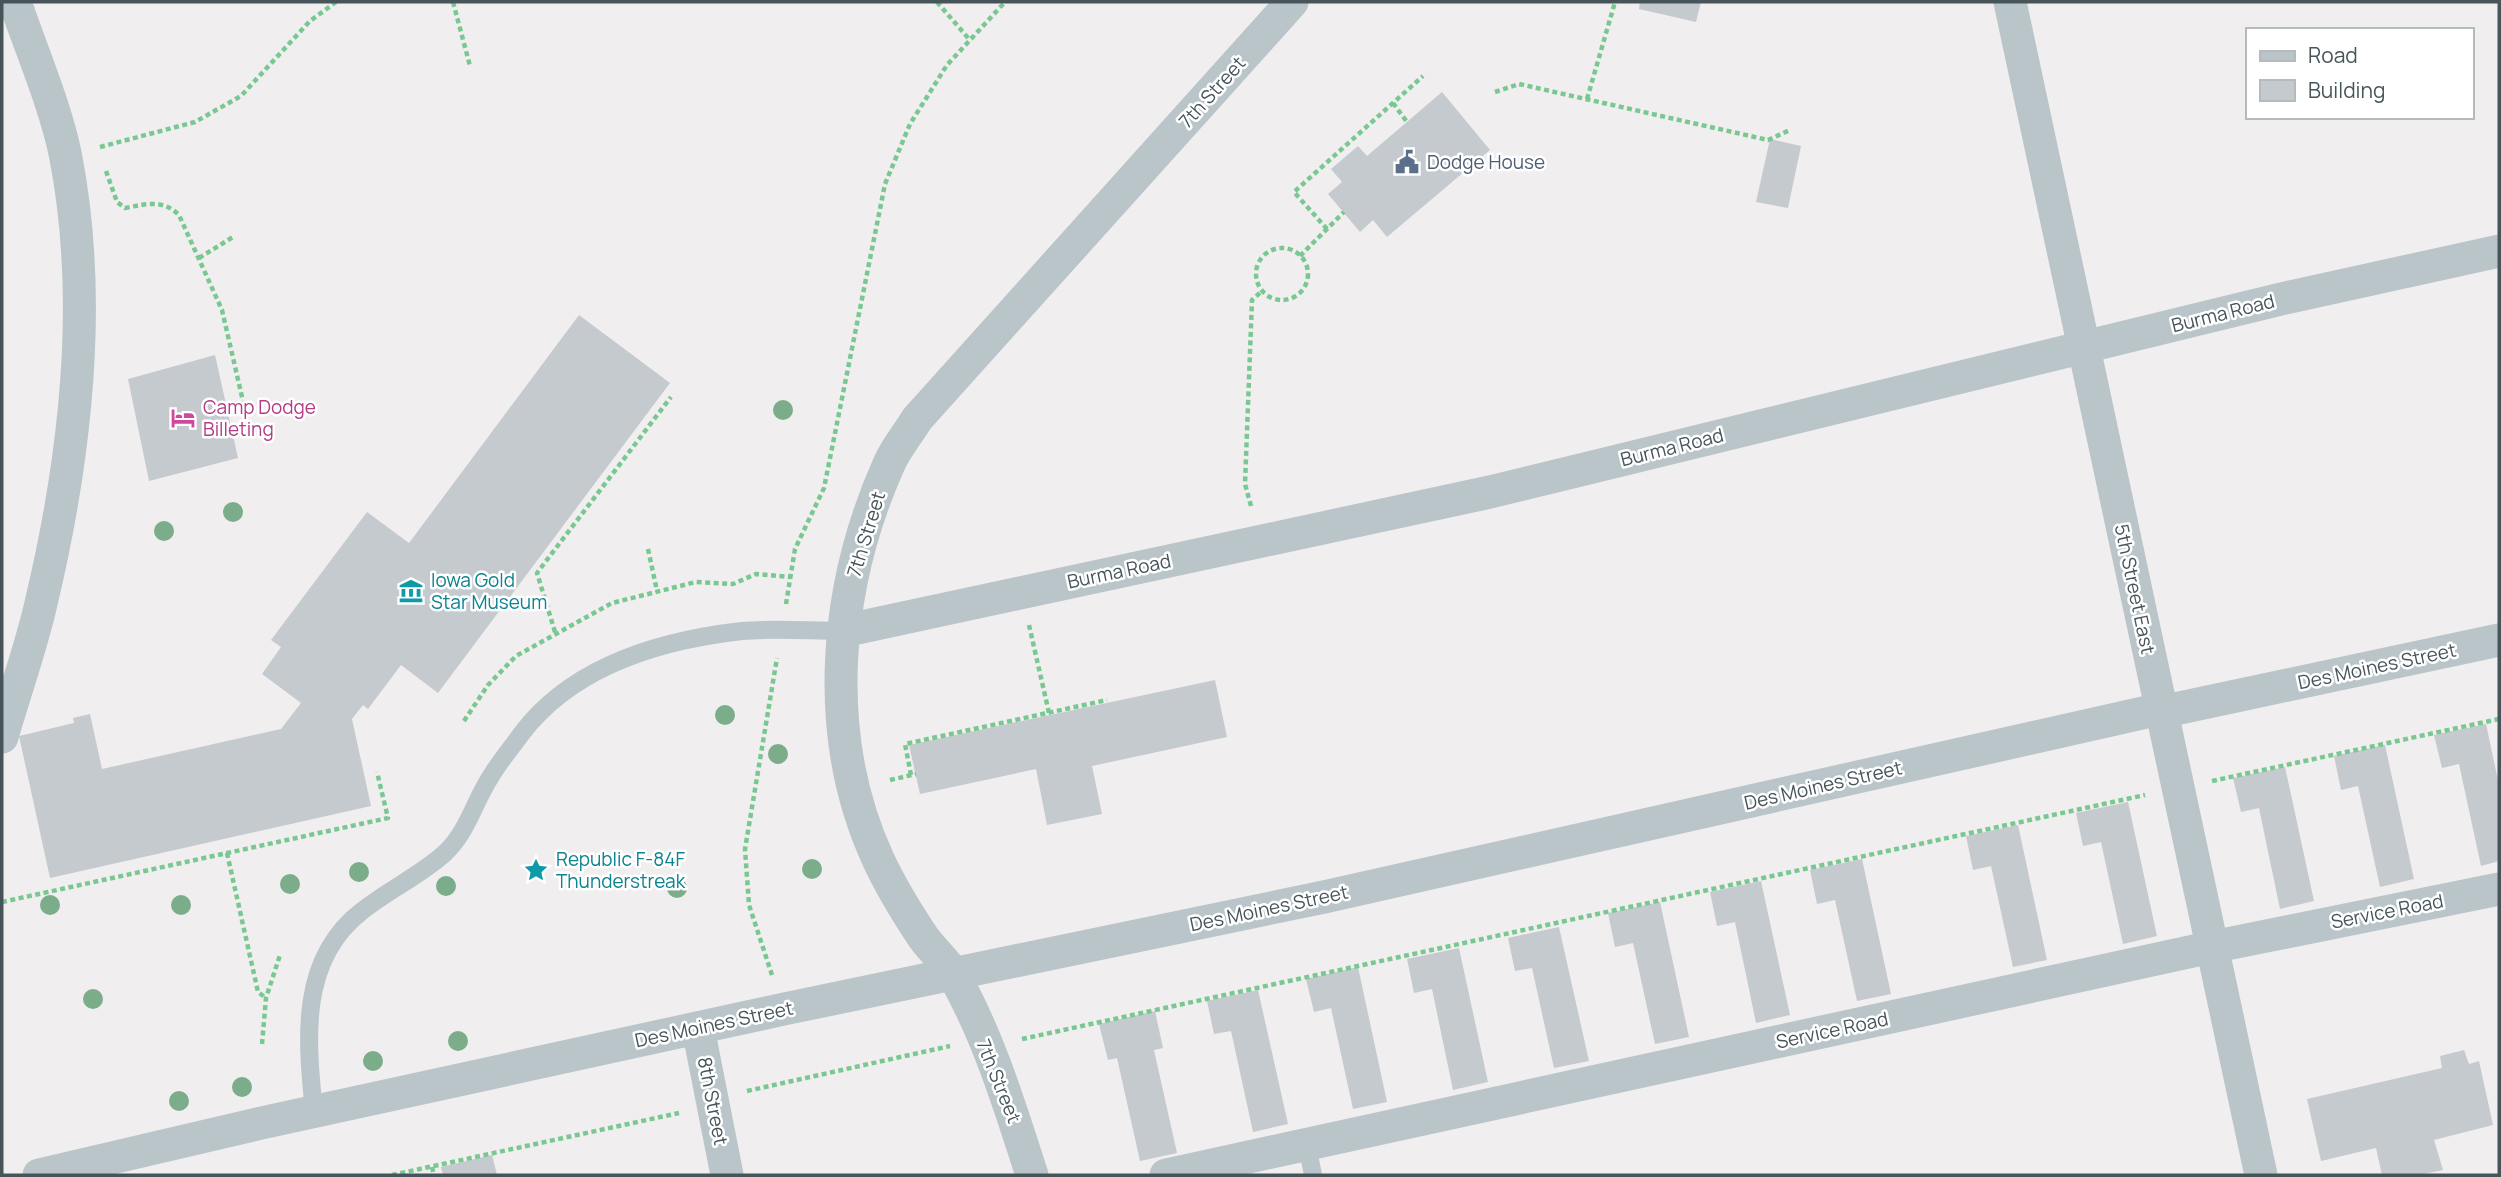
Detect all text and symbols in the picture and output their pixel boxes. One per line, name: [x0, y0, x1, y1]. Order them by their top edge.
legend: [2246, 28, 2473, 119]
text: Road: [2308, 41, 2358, 69]
street label: 7th Street: [1173, 51, 1251, 133]
text: Building: [2308, 76, 2385, 104]
public building icon: Dodge House: [1393, 148, 1421, 176]
place label: Dodge House: [1427, 149, 1545, 175]
street label: Burma Road: [2169, 288, 2277, 338]
place label: Camp Dodge Billeting: [203, 394, 316, 442]
hotel icon: Camp Dodge Billeting: [169, 404, 197, 432]
street label: Burma Road: [1618, 422, 1726, 472]
street label: 7th Street: [841, 488, 891, 580]
street label: 5th Street East: [2109, 522, 2161, 656]
street label: Burma Road: [1065, 547, 1173, 595]
place label: Iowa Gold Star Museum: [431, 567, 547, 615]
museum icon: Iowa Gold Star Museum: [397, 577, 425, 605]
street label: Des Moines Street: [2295, 637, 2459, 695]
street label: Des Moines Street: [1742, 754, 1904, 816]
place label: Republic F-84F Thunderstreak: [556, 846, 686, 894]
place icon: Republic F-84F Thunderstreak: [522, 856, 550, 884]
street label: Des Moines Street: [1187, 879, 1351, 937]
street label: Service Road: [2329, 887, 2445, 935]
street label: Des Moines Street: [632, 995, 796, 1053]
street label: Service Road: [1774, 1005, 1890, 1055]
street label: 7th Street: [970, 1035, 1028, 1127]
street label: 8th Street: [692, 1055, 734, 1147]

